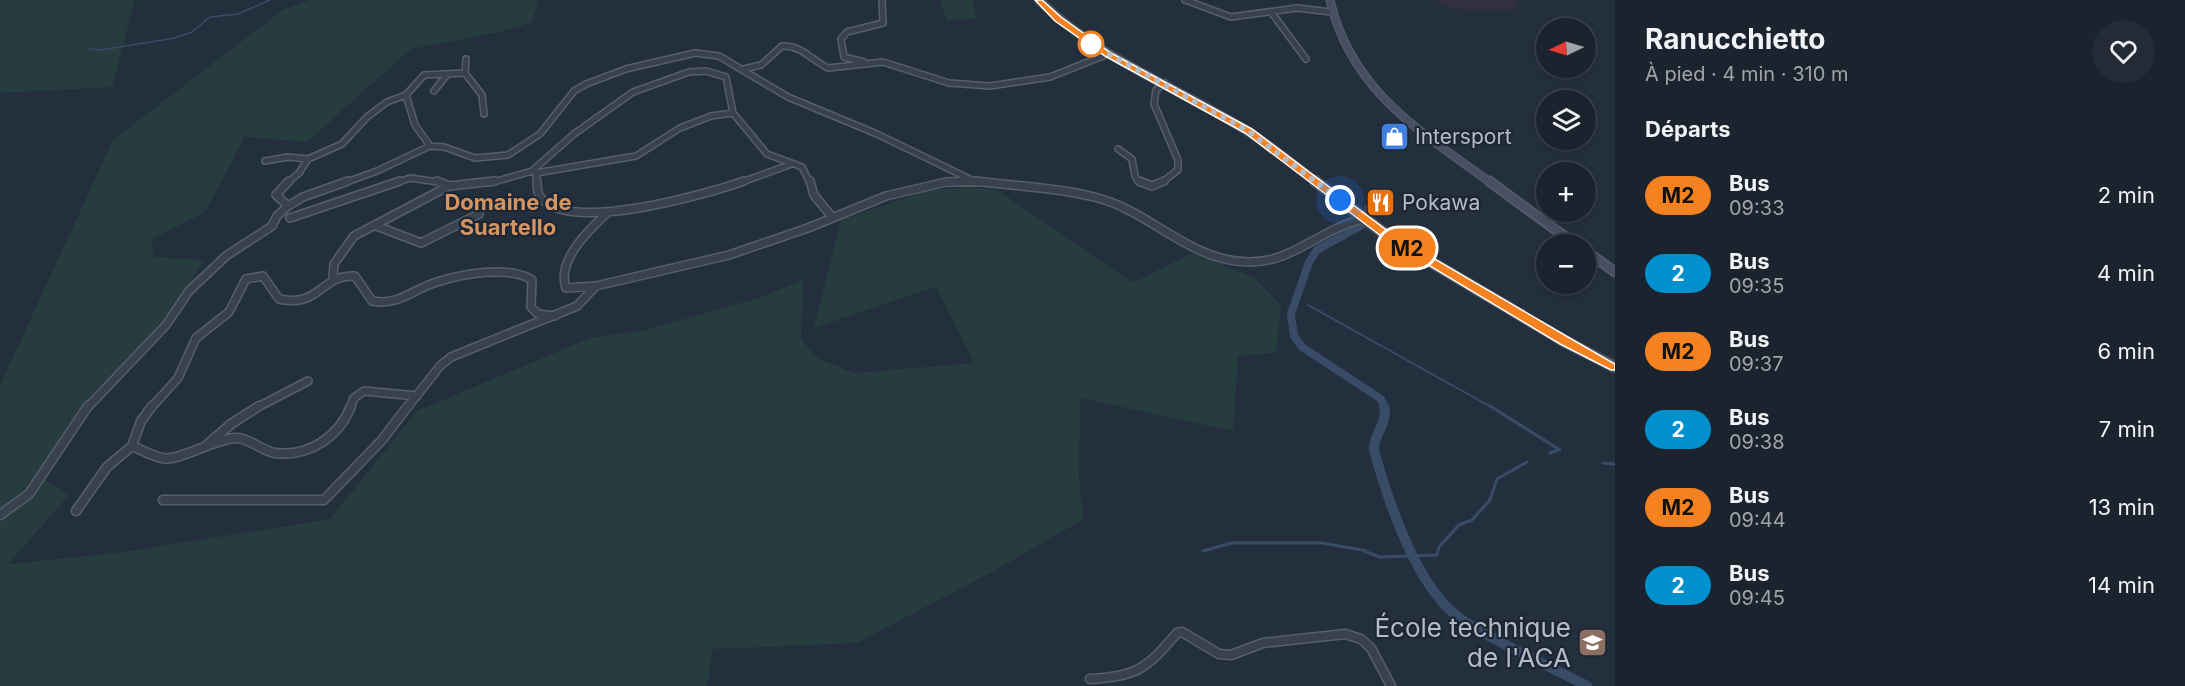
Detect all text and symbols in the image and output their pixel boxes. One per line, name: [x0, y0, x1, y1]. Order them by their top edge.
north arrow: [1536, 18, 1596, 78]
map controls: [1536, 18, 1596, 294]
button: heart: [2092, 20, 2155, 83]
text: Ranucchietto: [1645, 22, 1825, 56]
unlabelled marker: [1078, 31, 1104, 57]
text: À pied · 4 min · 310 m: [1645, 62, 1848, 86]
button: layers: [1536, 90, 1596, 150]
text: Départs: [1645, 116, 1730, 142]
shop icon: Intersport: [1378, 120, 1410, 152]
place label: Intersport: [1415, 124, 1512, 149]
button: +: [1536, 162, 1596, 222]
text: Bus: [1729, 170, 1770, 196]
text: 2 min: [2098, 182, 2155, 208]
text: M2: [1662, 183, 1694, 208]
your location: [1325, 185, 1355, 215]
restaurant icon: Pokawa: [1365, 186, 1397, 218]
district label: Domaine de Suartello: [444, 189, 572, 240]
place label: Pokawa: [1402, 190, 1480, 215]
text: 09:33: [1729, 196, 1785, 220]
line badge: M2: [1380, 228, 1434, 268]
button: −: [1536, 234, 1596, 294]
text: M2: [1391, 236, 1423, 261]
text: Bus: [1729, 248, 1770, 274]
text: 4 min: [2097, 260, 2155, 286]
text: 2: [1671, 261, 1685, 286]
text: 09:35: [1729, 274, 1784, 298]
text: Bus: [1729, 326, 1770, 352]
text: 6 min: [2098, 338, 2155, 364]
text: M2: [1662, 339, 1694, 364]
text: 09:37: [1729, 352, 1783, 376]
text: Bus: [1729, 404, 1770, 430]
text: 7 min: [2099, 416, 2155, 442]
text: 2: [1671, 417, 1685, 442]
text: 09:38: [1729, 430, 1785, 454]
text: Bus: [1729, 482, 1770, 508]
text: 13 min: [2089, 494, 2155, 520]
text: M2: [1662, 495, 1694, 520]
text: 09:44: [1729, 508, 1786, 532]
text: Bus: [1729, 560, 1770, 586]
text: 14 min: [2088, 572, 2155, 598]
text: 2: [1671, 573, 1685, 598]
text: 09:45: [1729, 586, 1785, 610]
place label: École technique de l'ACA: [1374, 612, 1571, 673]
school or university icon: École technique de l'ACA: [1576, 626, 1608, 658]

